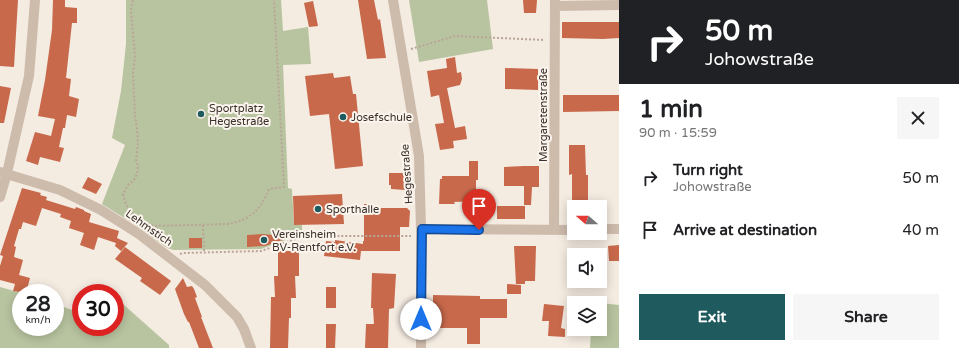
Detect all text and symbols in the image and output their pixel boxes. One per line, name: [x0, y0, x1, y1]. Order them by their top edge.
text: 50 m: [705, 14, 773, 48]
icon: right: [639, 16, 691, 68]
text: Johowstraße: [705, 48, 814, 70]
street label: Margaretenstraße: [537, 68, 550, 162]
text: 1 min: [639, 95, 703, 124]
button: close: [897, 97, 939, 139]
place label: Sportplatz Hegestraße: [209, 102, 269, 128]
marker: Sportplatz Hegestraße: [196, 109, 206, 119]
place label: Josefschule: [351, 111, 412, 124]
marker: Josefschule: [338, 112, 348, 122]
text: 90 m · 15:59: [639, 125, 717, 141]
street label: Hegestraße: [398, 143, 416, 205]
text: Turn right: [673, 161, 743, 179]
icon: right: [639, 167, 661, 189]
text: 50 m: [902, 169, 939, 187]
text: Johowstraße: [673, 179, 752, 195]
pin: [462, 189, 496, 230]
icon: arrive: [468, 195, 490, 217]
north arrow: [567, 200, 607, 240]
map controls: [567, 200, 607, 336]
place label: Sporthalle: [326, 203, 379, 216]
marker: Sporthalle: [313, 204, 323, 214]
street label: Lehmstich: [123, 207, 175, 249]
icon: arrive: [639, 219, 661, 241]
text: Arrive at destination: [673, 221, 817, 239]
text: 40 m: [902, 221, 939, 239]
place label: Vereinsheim BV-Rentfort e.V.: [272, 228, 356, 254]
marker: Vereinsheim BV-Rentfort e.V.: [259, 235, 269, 245]
button: sound: [567, 248, 607, 288]
speed limit sign: 30: [72, 284, 124, 336]
text: 28: [25, 293, 51, 317]
button: Exit: [639, 294, 785, 340]
button: Share: [793, 294, 939, 340]
button: layers: [567, 296, 607, 336]
position arrow: [400, 298, 442, 340]
text: km/h: [25, 314, 51, 326]

